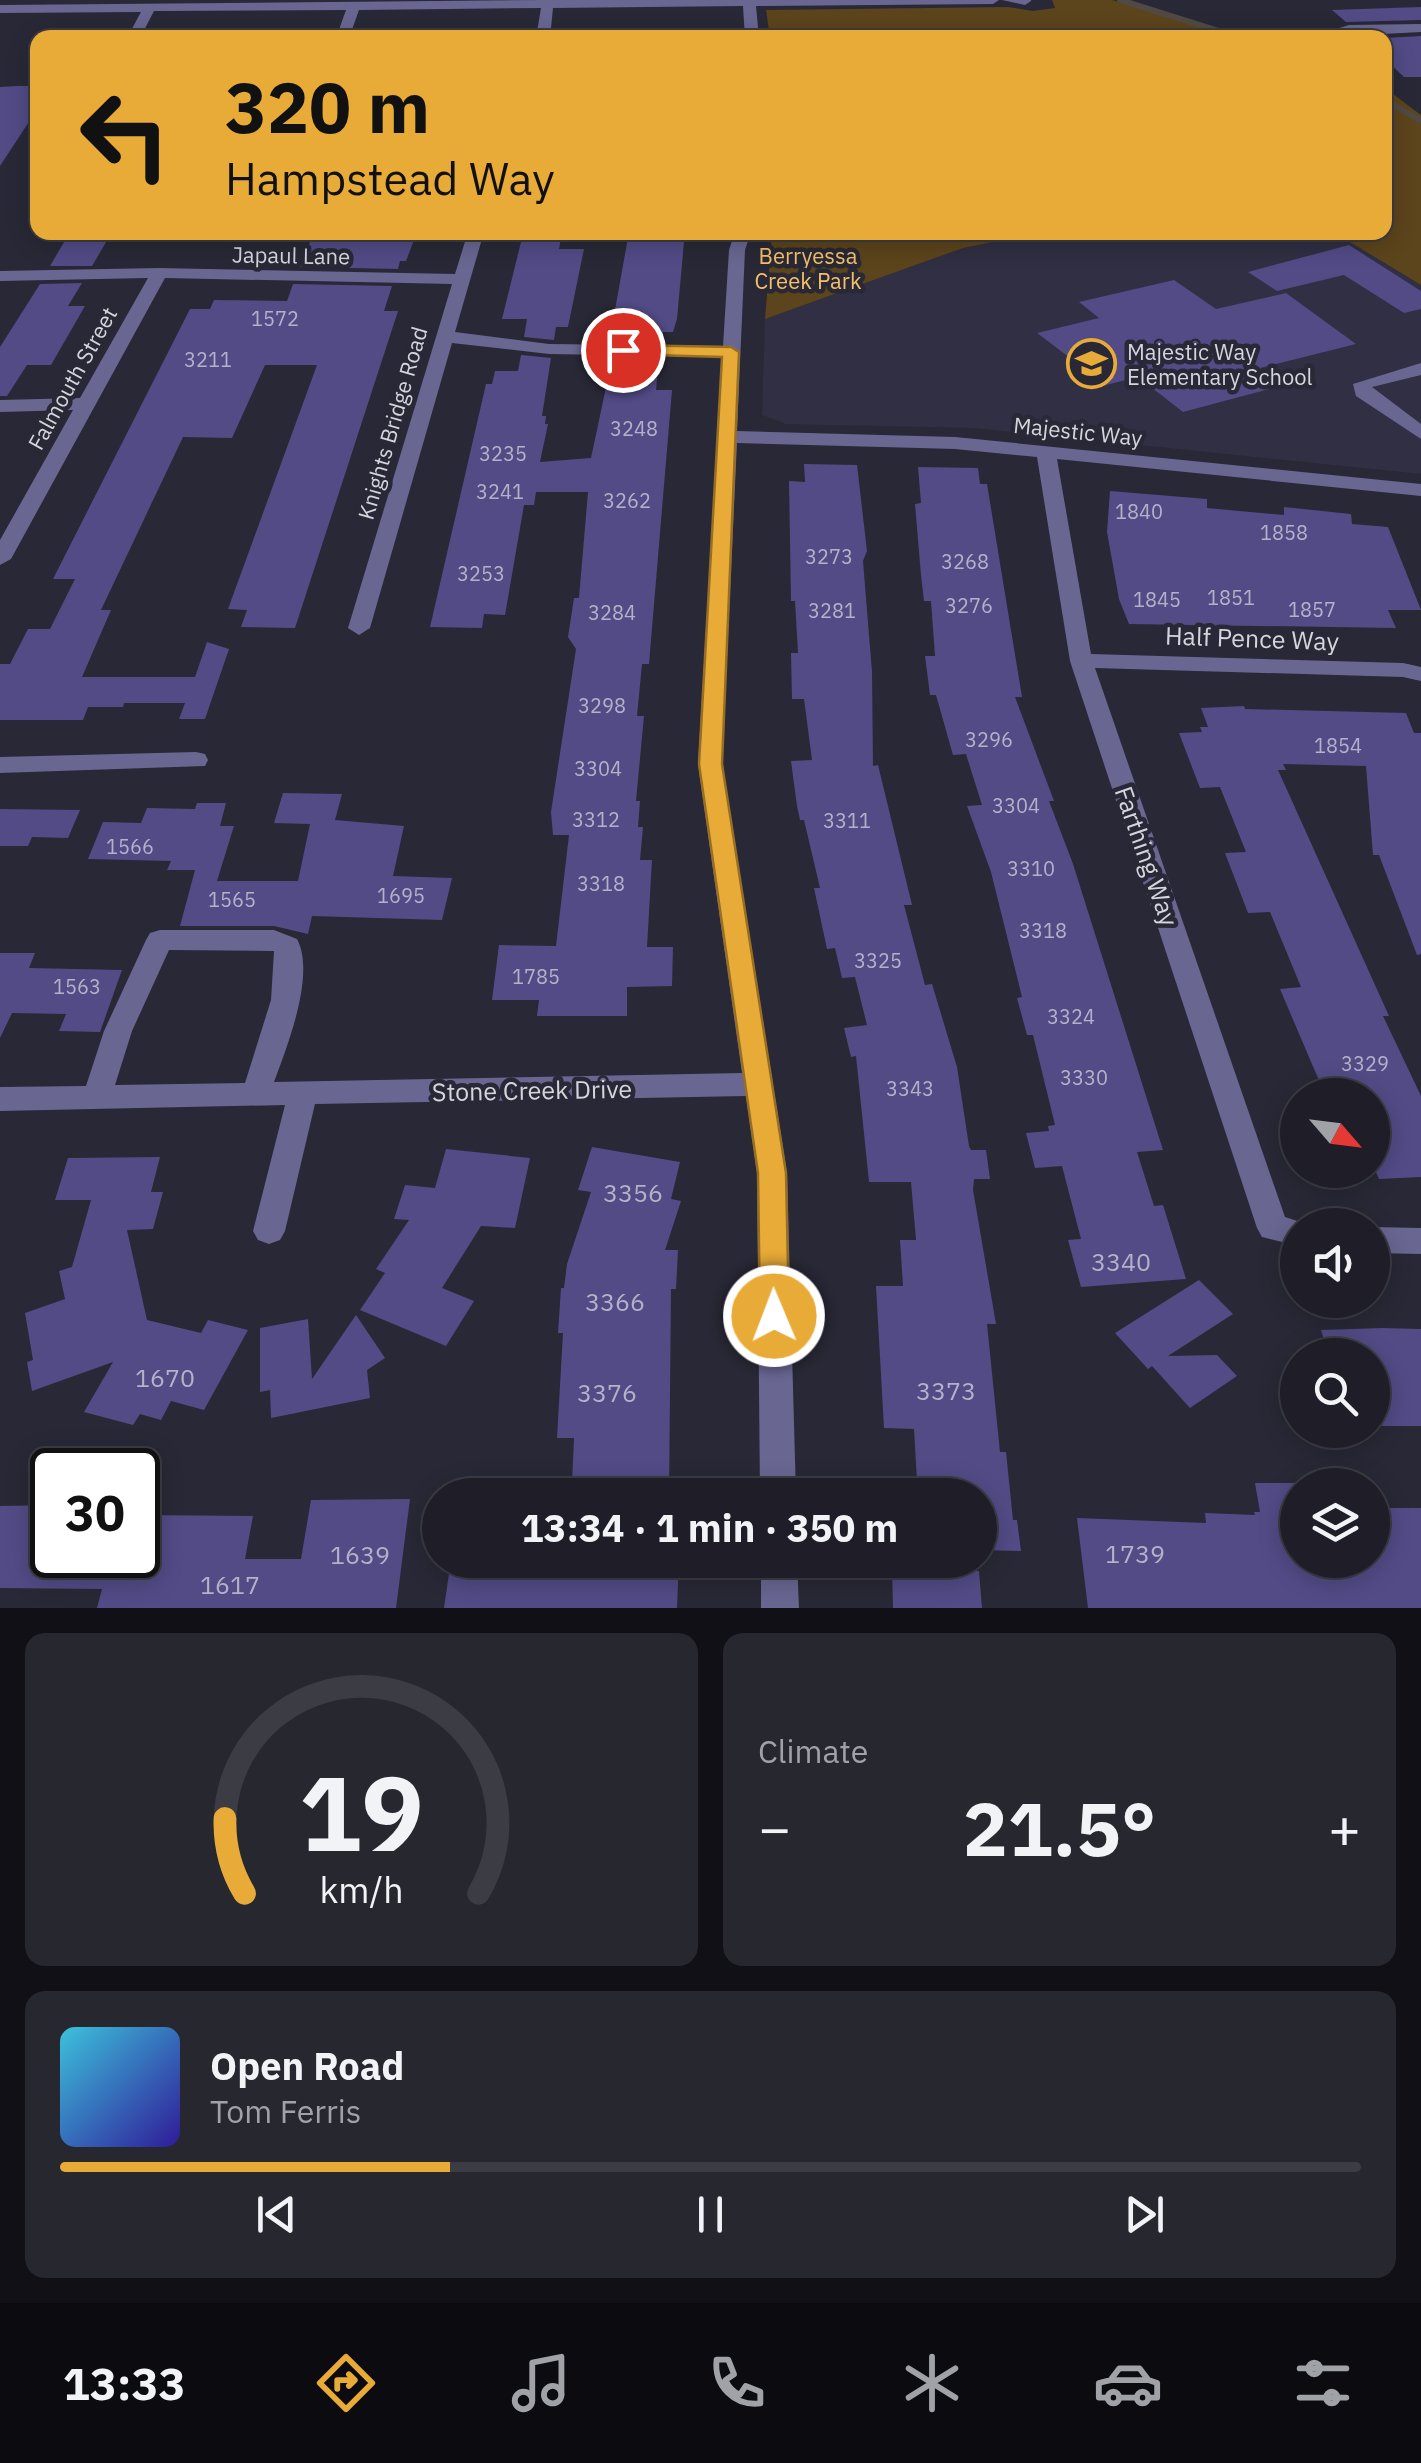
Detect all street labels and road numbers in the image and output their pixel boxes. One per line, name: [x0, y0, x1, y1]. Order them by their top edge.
street label: Japaul Lane: [232, 239, 350, 271]
street label: Falmouth Street: [21, 301, 123, 455]
street label: Knights Bridge Road: [351, 323, 433, 523]
street label: Majestic Way: [1012, 410, 1144, 452]
street label: Half Pence Way: [1164, 618, 1340, 658]
street label: Farthing Way: [1108, 782, 1187, 931]
street label: Stone Creek Drive: [432, 1072, 632, 1108]

